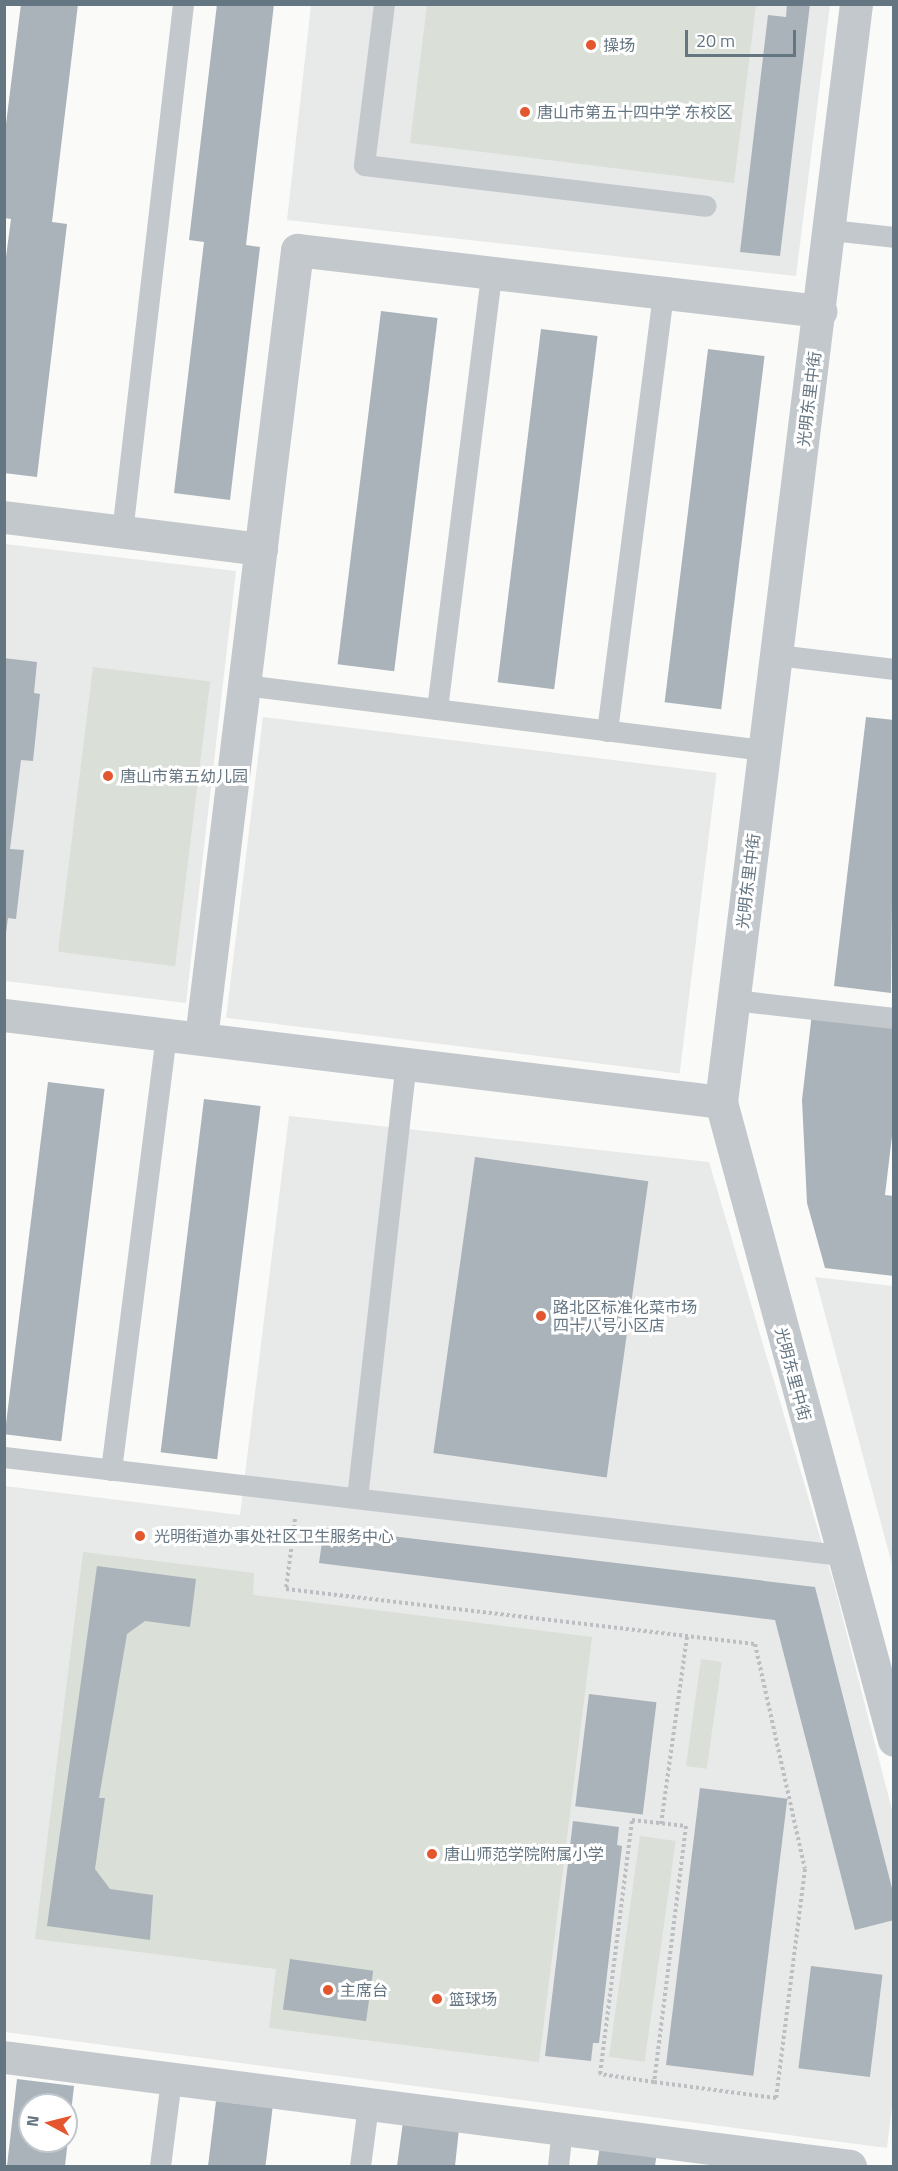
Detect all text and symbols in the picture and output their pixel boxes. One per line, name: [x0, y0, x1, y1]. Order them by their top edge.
scale bar: [688, 18, 799, 56]
text: 20 m: [696, 27, 735, 54]
place label: 操场: [603, 35, 635, 55]
marker: 操场: [584, 38, 598, 52]
place label: 唐山市第五十四中学 东校区: [537, 102, 733, 122]
marker: 唐山市第五十四中学 东校区: [518, 105, 532, 119]
street label: 光明东里中街: [794, 350, 824, 448]
place label: 唐山市第五幼儿园: [120, 766, 248, 786]
marker: 唐山市第五幼儿园: [101, 769, 115, 783]
street label: 光明东里中街: [733, 832, 763, 930]
place label: 路北区标准化菜市场 四十八号小区店: [553, 1297, 697, 1335]
marker: 路北区标准化菜市场 四十八号小区店: [534, 1309, 548, 1323]
street label: 光明东里中街: [771, 1325, 815, 1423]
place label: 光明街道办事处社区卫生服务中心: [154, 1526, 394, 1546]
marker: 光明街道办事处社区卫生服务中心: [131, 1527, 149, 1545]
place label: 唐山师范学院附属小学: [444, 1844, 604, 1864]
marker: 唐山师范学院附属小学: [425, 1847, 439, 1861]
place label: 主席台: [340, 1980, 388, 2000]
marker: 主席台: [321, 1983, 335, 1997]
place label: 篮球场: [449, 1989, 497, 2009]
marker: 篮球场: [430, 1992, 444, 2006]
north arrow: [18, 2093, 78, 2153]
text: N: [20, 2114, 45, 2128]

